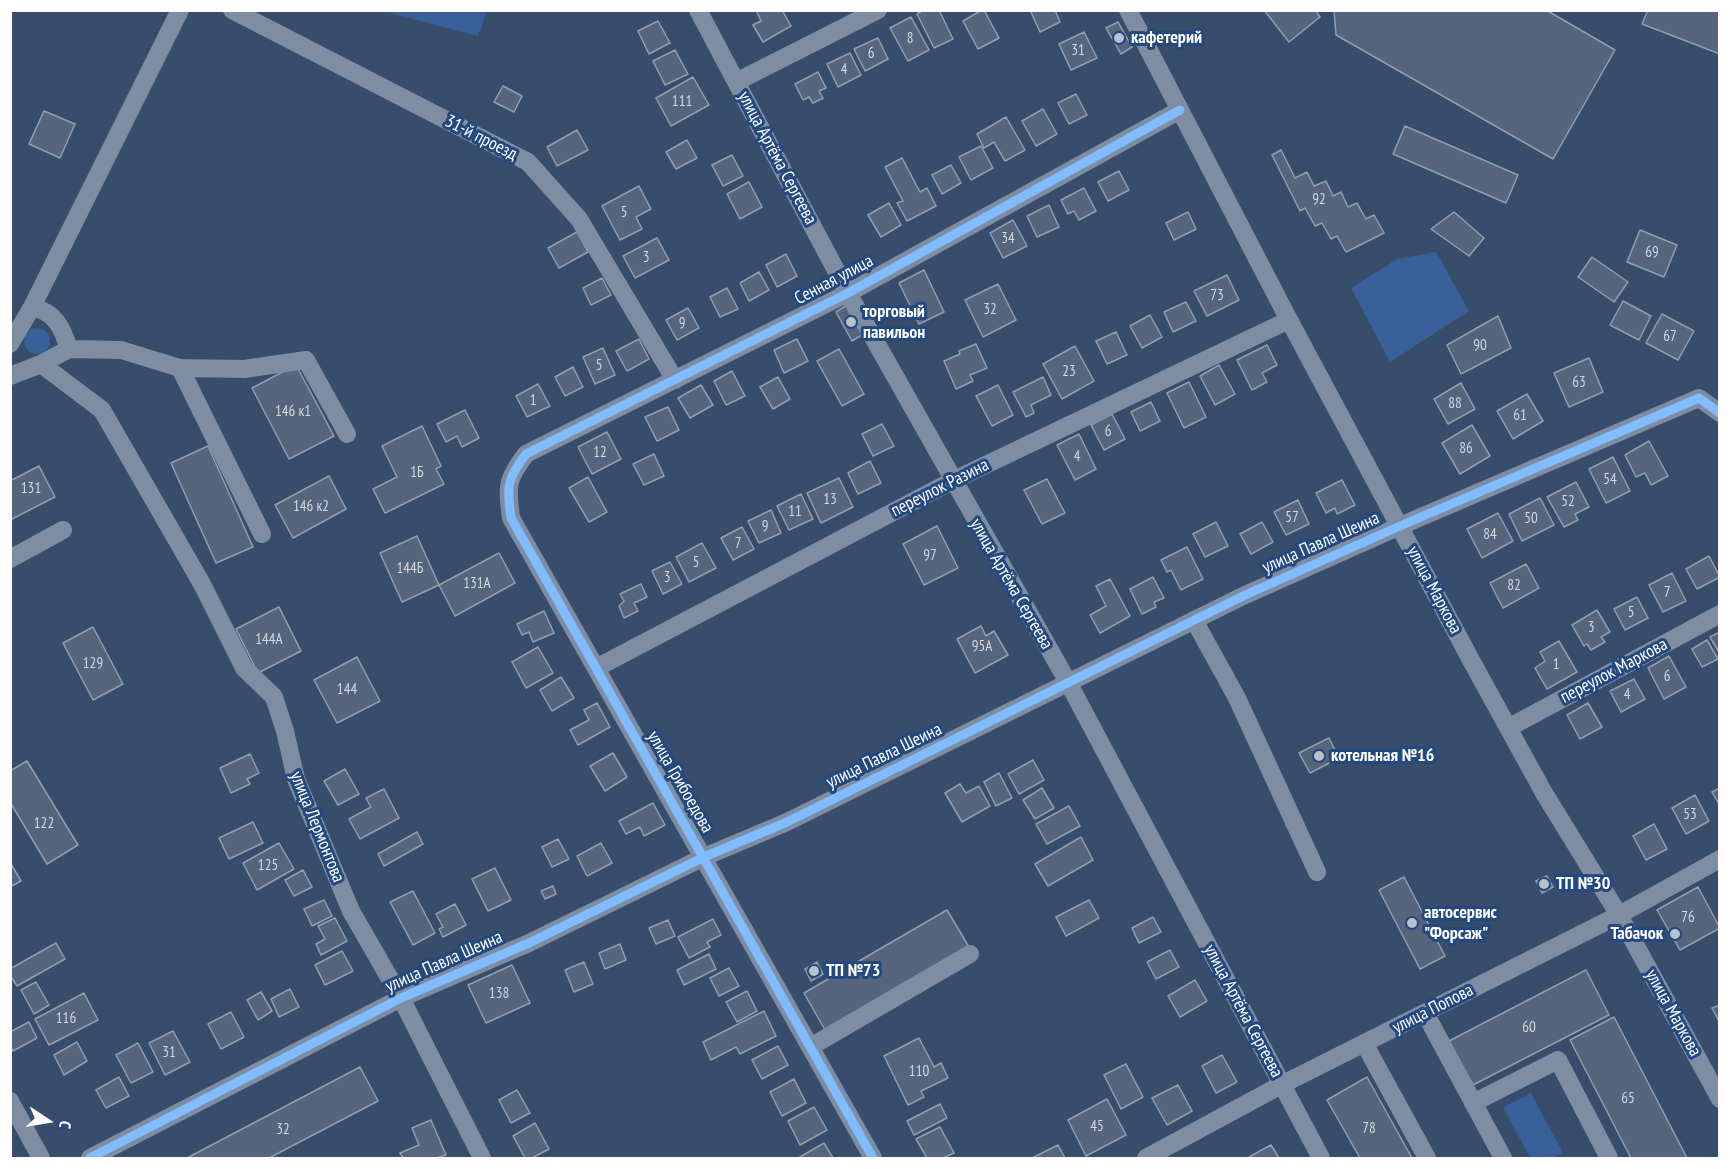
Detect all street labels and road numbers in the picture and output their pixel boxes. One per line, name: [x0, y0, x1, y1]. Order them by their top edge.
street label: улица Артёма Сергеева: [733, 88, 821, 228]
street label: 31-й проезд: [441, 111, 521, 165]
street label: Сенная улица: [791, 250, 877, 310]
street label: переулок Разина: [888, 454, 992, 522]
street label: улица Павла Шеина: [1259, 508, 1383, 578]
street label: улица Артёма Сергеева: [965, 515, 1057, 653]
street label: улица Маркова: [1402, 542, 1466, 638]
street label: переулок Маркова: [1557, 634, 1671, 708]
street label: улица Павла Шеина: [823, 719, 945, 793]
street label: улица Грибоедова: [642, 727, 718, 837]
street label: улица Лермонтова: [285, 768, 349, 886]
street label: улица Павла Шеина: [382, 927, 506, 997]
street label: улица Артёма Сергеева: [1199, 941, 1287, 1081]
street label: улица Маркова: [1640, 966, 1706, 1060]
street label: улица Попова: [1389, 979, 1477, 1039]

